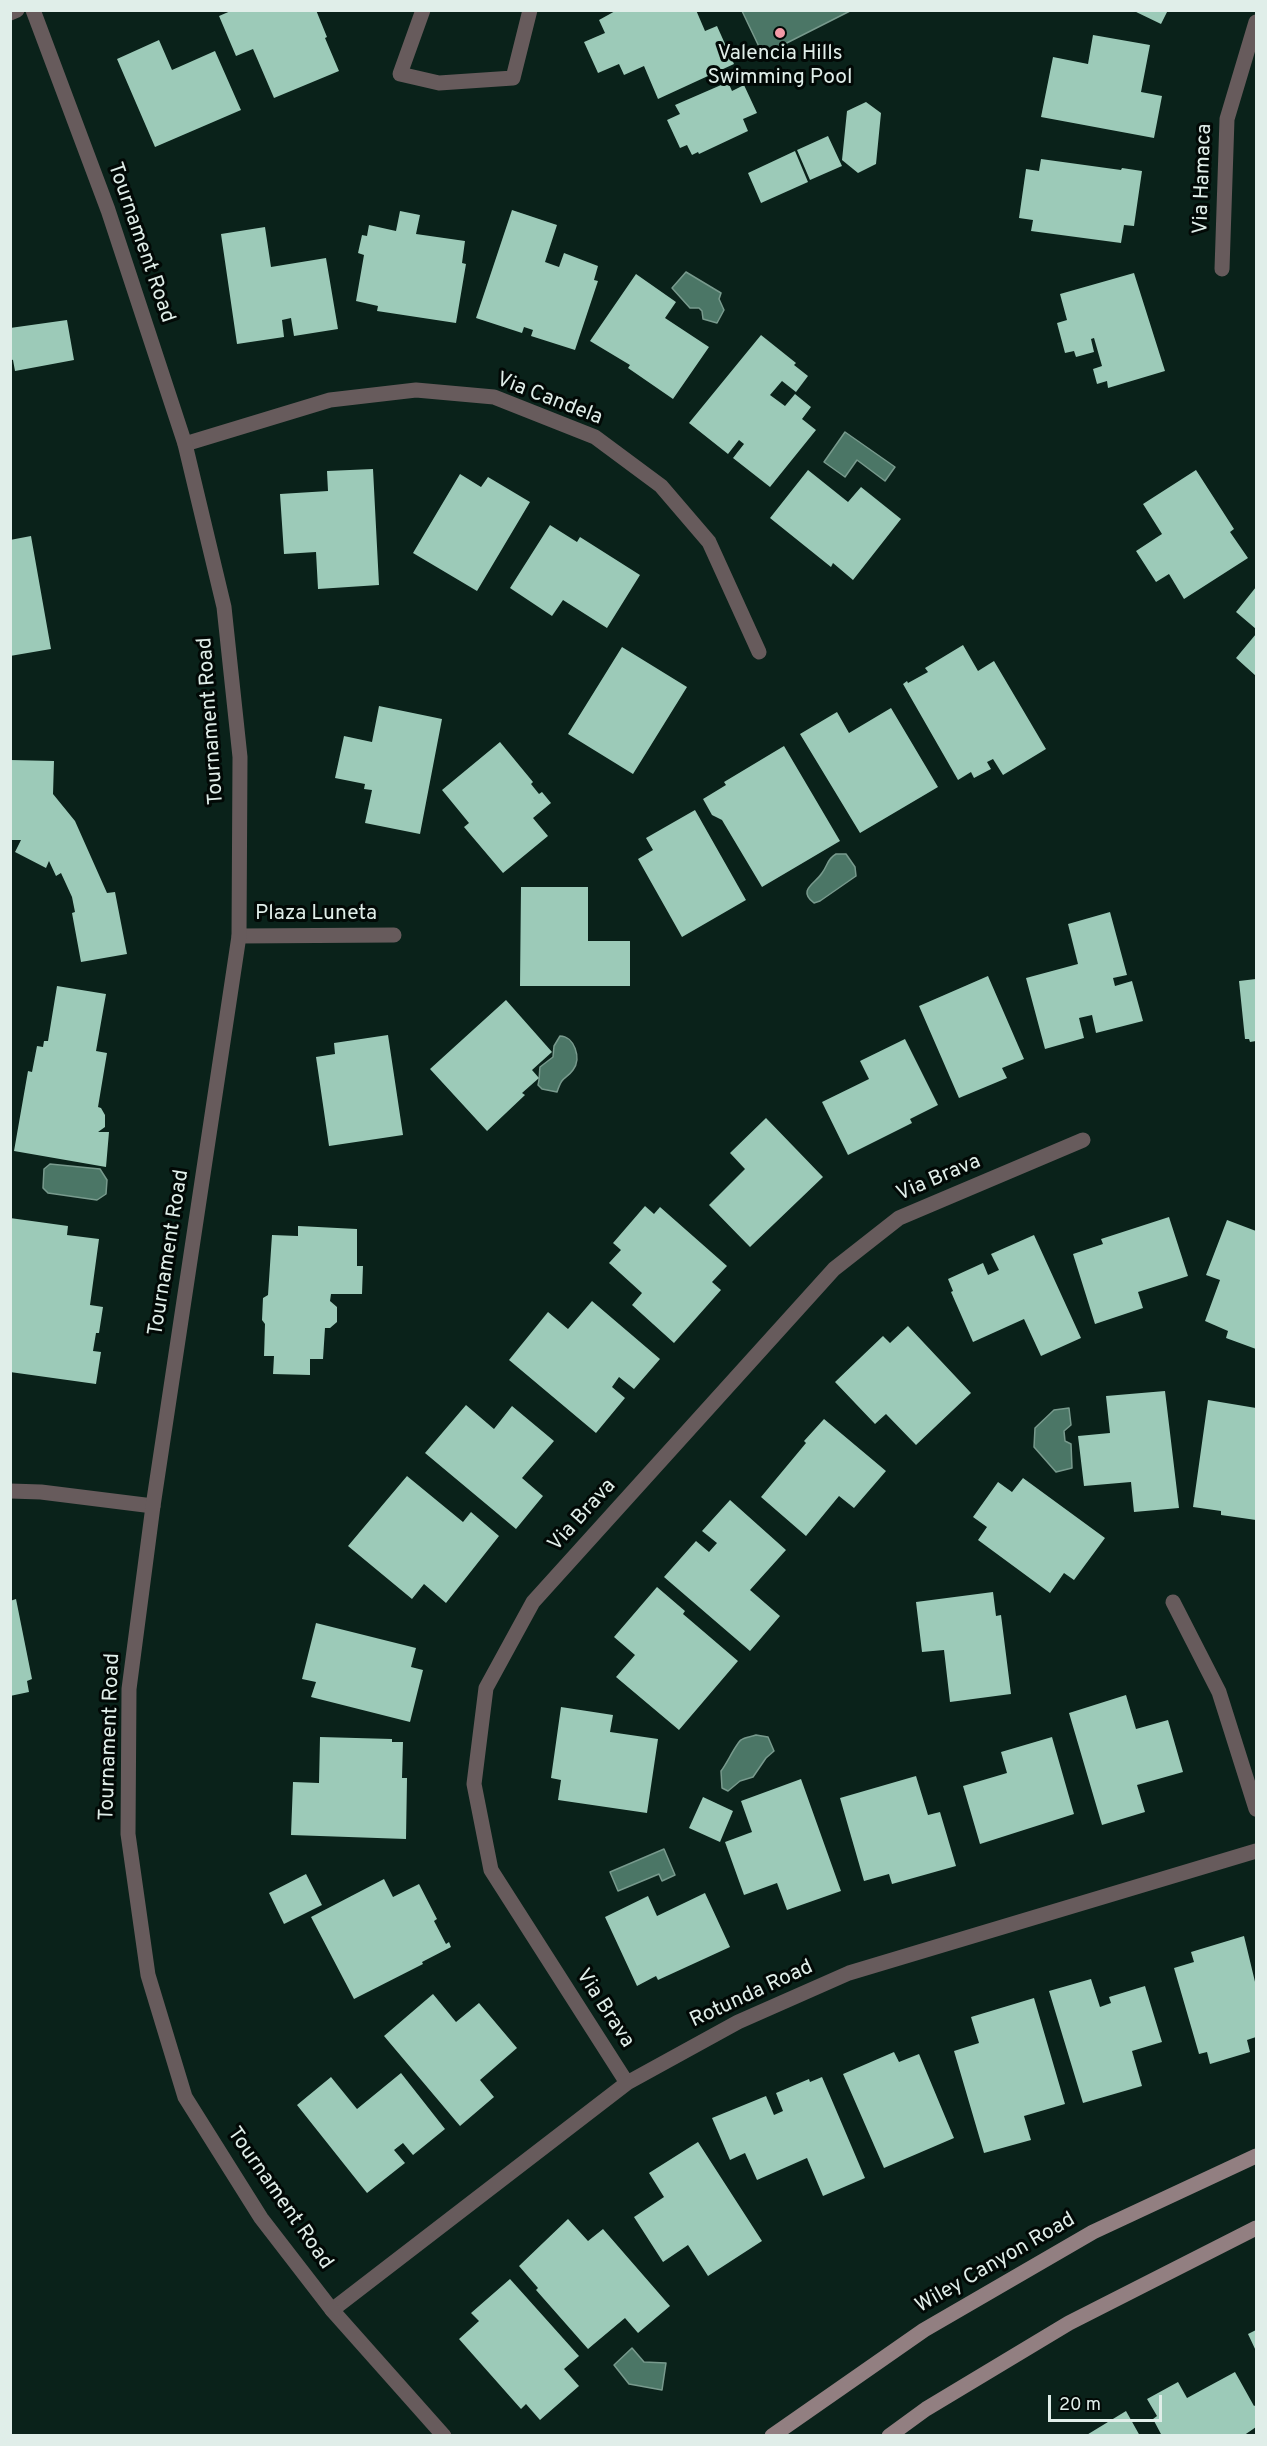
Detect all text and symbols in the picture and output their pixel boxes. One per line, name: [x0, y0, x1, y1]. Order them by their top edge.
marker: Valencia Hills Swimming Pool: [773, 26, 787, 40]
place label: Valencia Hills Swimming Pool: [708, 42, 852, 92]
street label: Via Hamaca: [1189, 123, 1219, 235]
street label: Tournament Road: [101, 159, 179, 327]
street label: Via Candela: [492, 368, 606, 432]
street label: Tournament Road: [194, 636, 230, 806]
street label: Plaza Luneta: [255, 902, 377, 928]
street label: Via Brava: [893, 1150, 985, 1208]
street label: Tournament Road: [144, 1168, 196, 1338]
street label: Via Brava: [544, 1475, 622, 1557]
street label: Tournament Road: [95, 1653, 127, 1821]
street label: Rotunda Road: [686, 1956, 818, 2034]
street label: Via Brava: [569, 1965, 639, 2053]
street label: Tournament Road: [221, 2123, 337, 2275]
street label: Wiley Canyon Road: [912, 2208, 1080, 2320]
scale bar: [1051, 2383, 1165, 2421]
text: 20 m: [1059, 2394, 1101, 2417]

